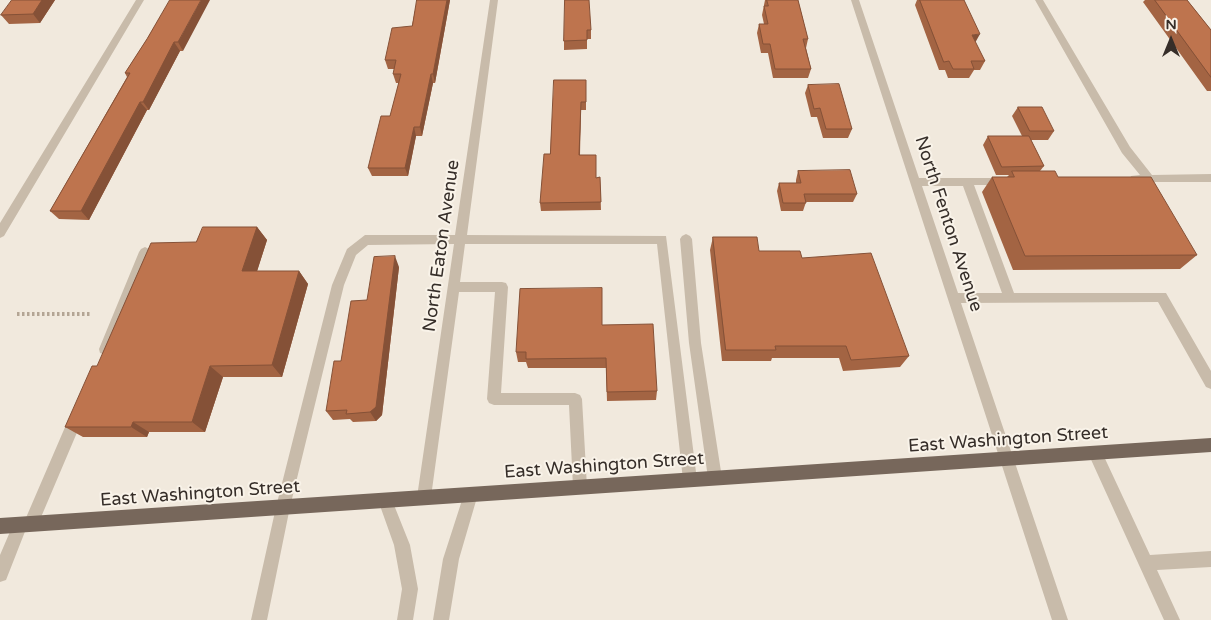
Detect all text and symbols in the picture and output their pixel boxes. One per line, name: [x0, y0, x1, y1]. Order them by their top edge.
north arrow: [1146, 15, 1196, 65]
text: N: [1165, 16, 1177, 33]
street label: North Fenton Avenue: [909, 133, 987, 315]
street label: North Eaton Avenue: [419, 159, 465, 333]
street label: East Washington Street: [907, 422, 1109, 458]
street label: East Washington Street: [503, 448, 705, 484]
street label: East Washington Street: [99, 476, 301, 512]

